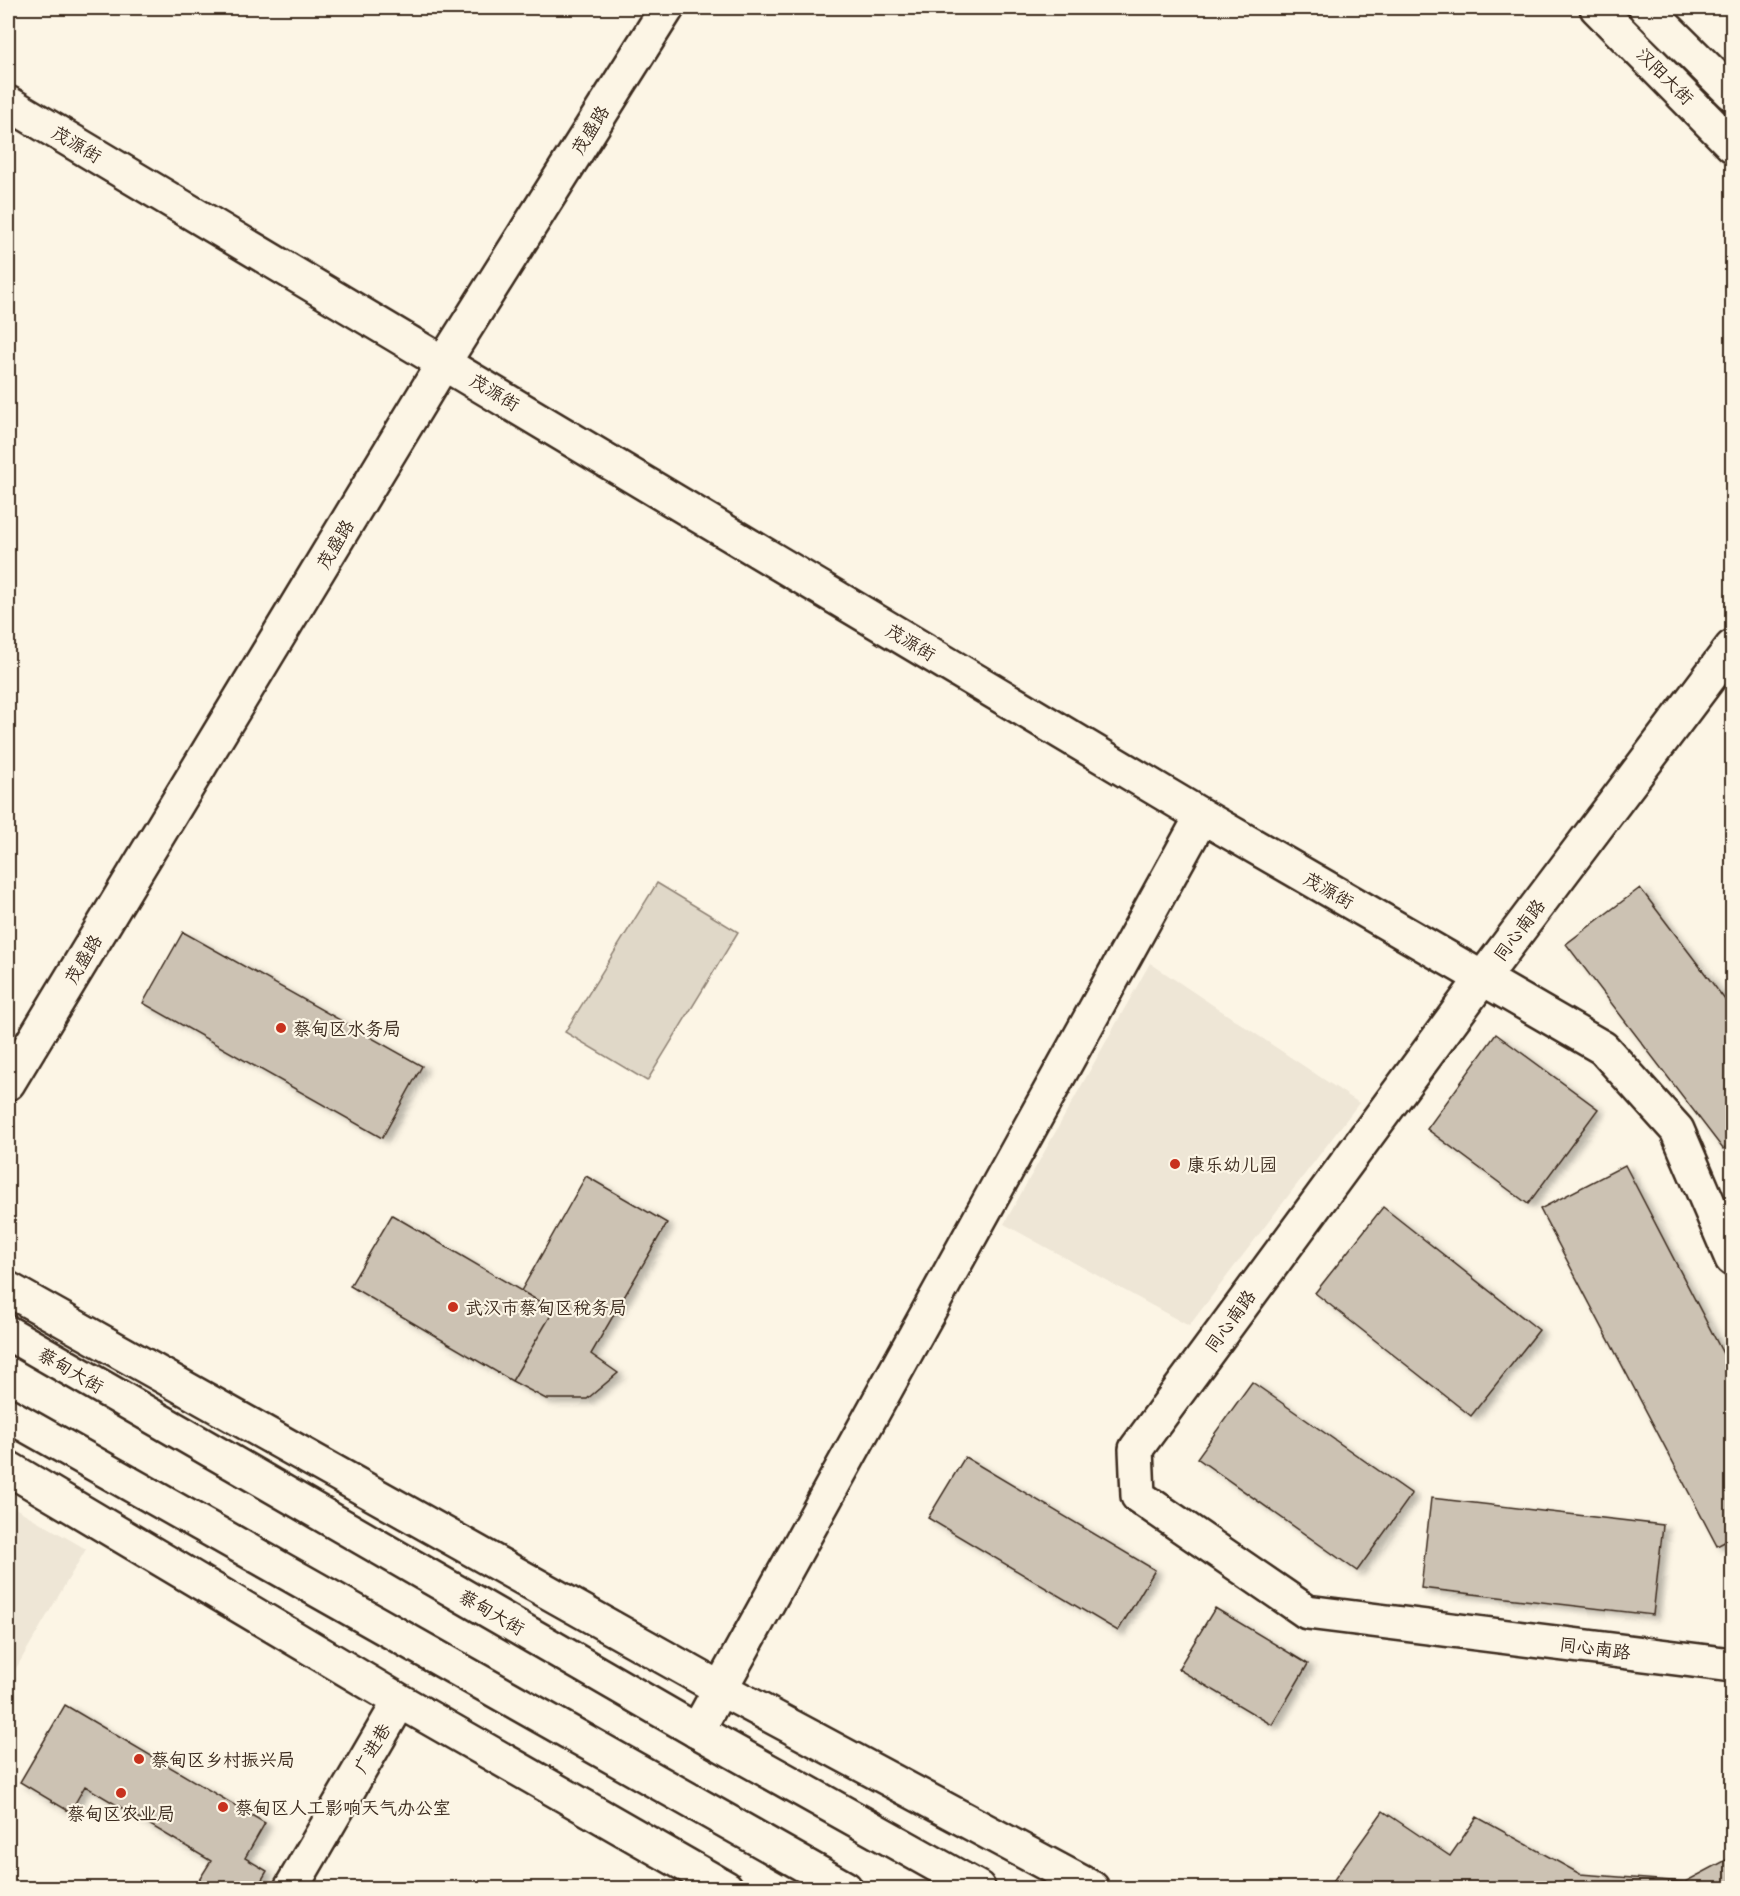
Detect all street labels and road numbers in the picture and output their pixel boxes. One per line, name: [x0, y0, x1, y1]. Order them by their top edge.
street label: 汉阳大街: [1631, 42, 1699, 110]
street label: 茂盛路: [565, 100, 615, 160]
street label: 茂源街: [47, 119, 107, 169]
street label: 茂源街: [465, 367, 525, 417]
street label: 茂盛路: [310, 514, 360, 574]
street label: 茂源街: [881, 617, 941, 667]
street label: 茂源街: [1299, 866, 1359, 914]
street label: 同心南路: [1487, 894, 1551, 966]
street label: 茂盛路: [58, 929, 108, 989]
street label: 同心南路: [1199, 1285, 1261, 1357]
street label: 蔡甸大街: [34, 1341, 108, 1399]
street label: 蔡甸大街: [455, 1583, 529, 1641]
street label: 同心南路: [1558, 1631, 1632, 1665]
street label: 广进巷: [348, 1718, 396, 1778]

